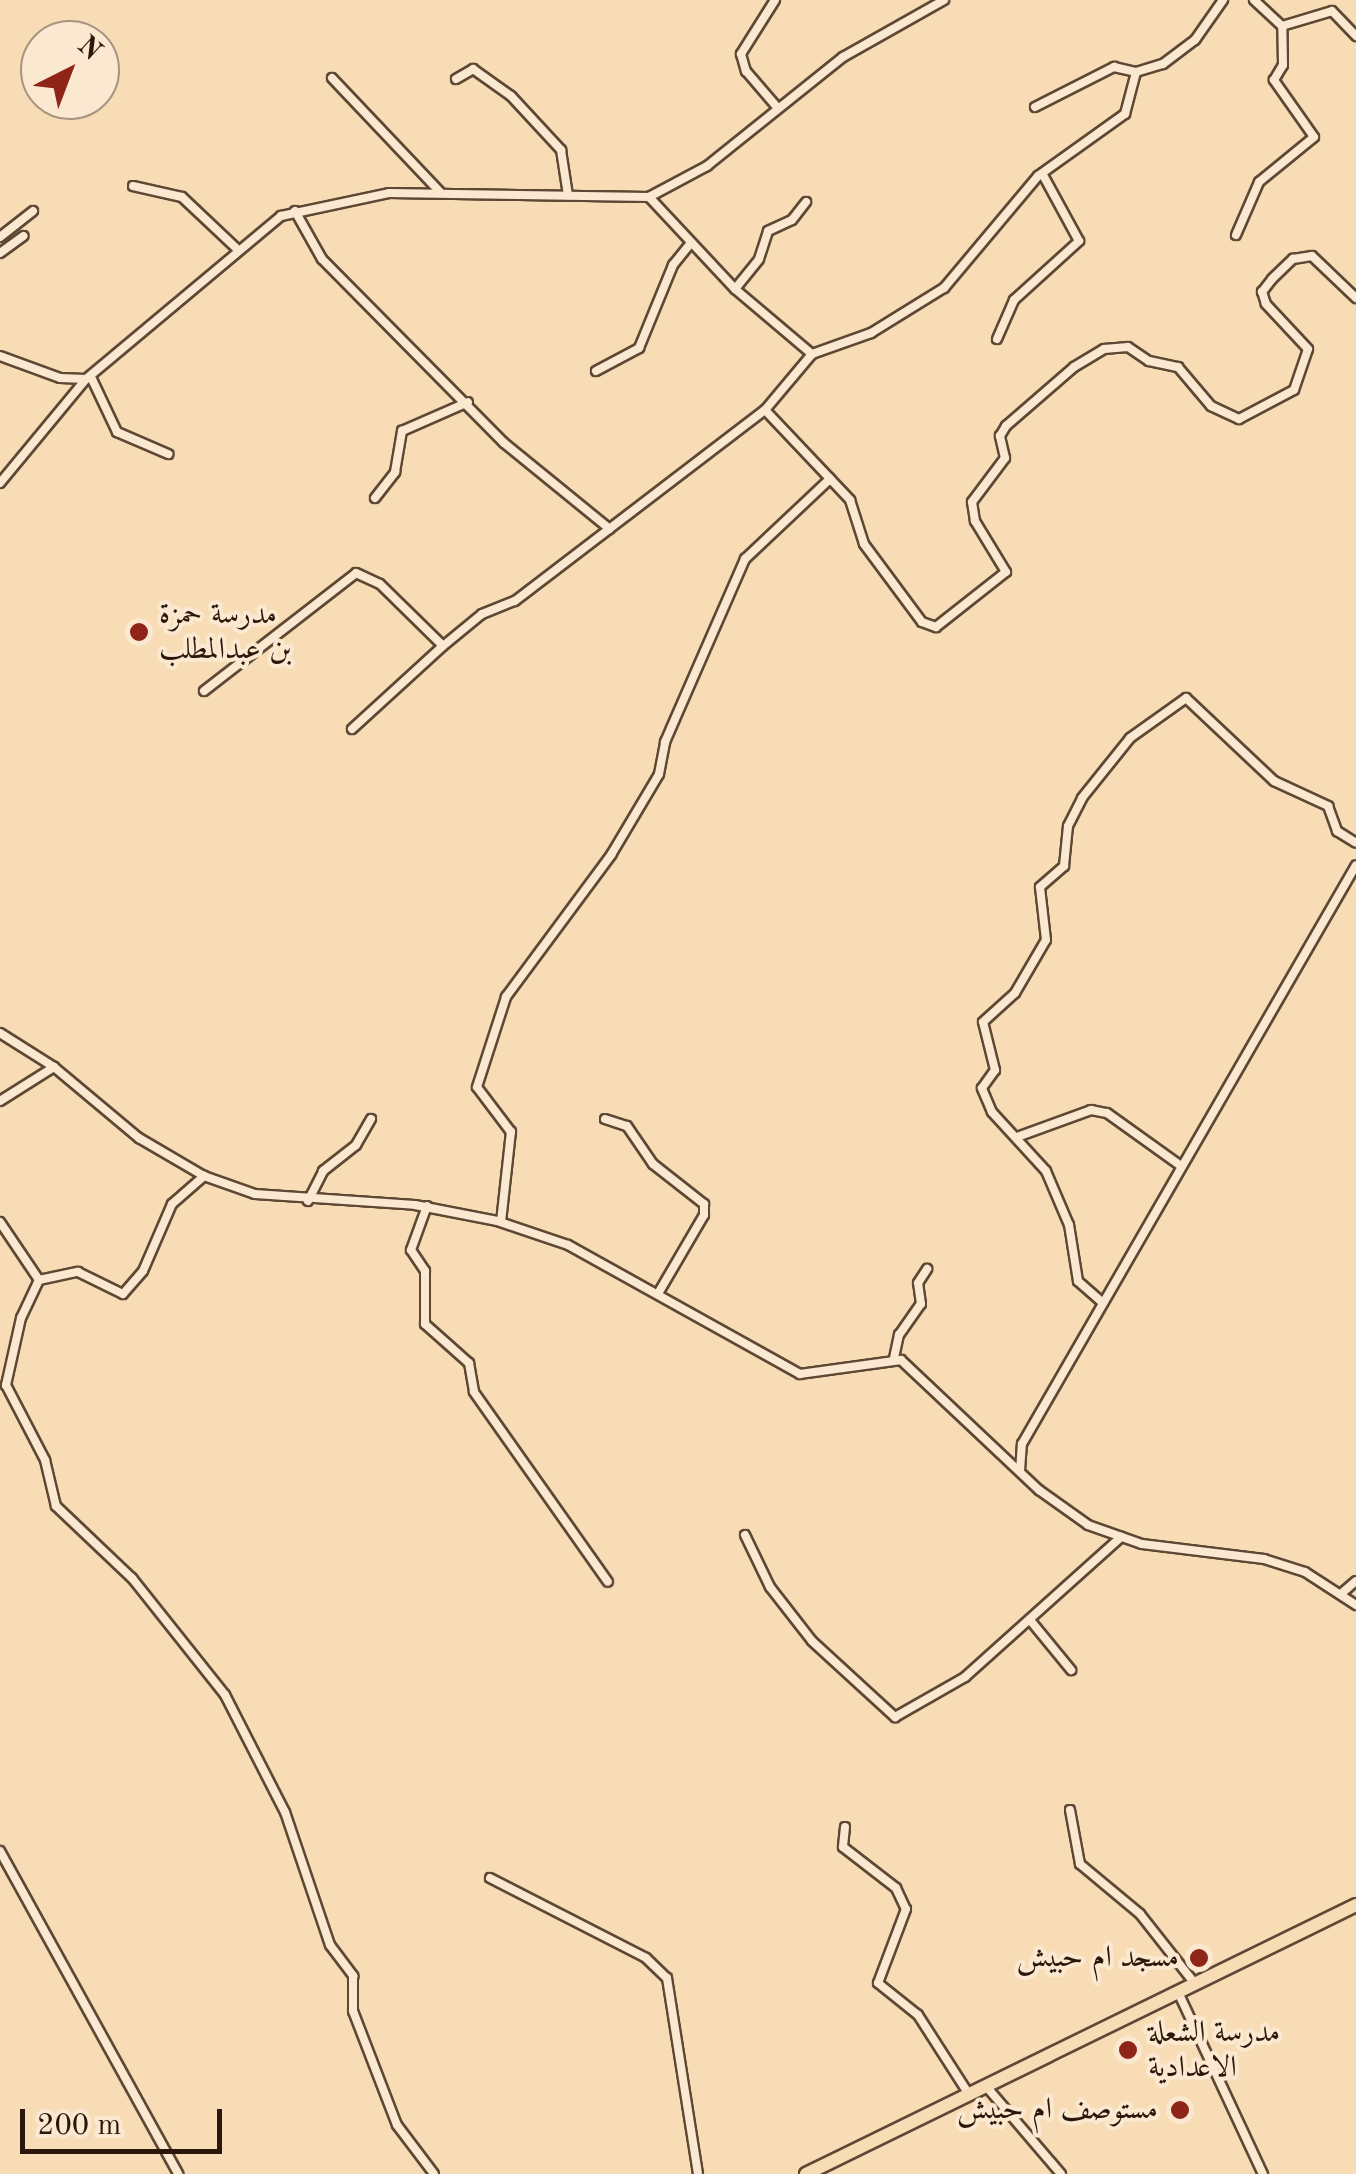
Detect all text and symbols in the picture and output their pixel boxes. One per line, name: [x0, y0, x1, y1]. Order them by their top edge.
north arrow: [20, 20, 120, 120]
text: N: [71, 32, 106, 67]
place label: مدرسة حمزة بن عبدالمطلب: [159, 597, 292, 668]
marker: مدرسة حمزة بن عبدالمطلب: [128, 621, 150, 643]
place label: مسجد ام حبيش: [1017, 1940, 1179, 1976]
marker: مسجد ام حبيش: [1188, 1947, 1210, 1969]
place label: مدرسة الشعلة الاعدادية: [1148, 2015, 1280, 2086]
marker: مدرسة الشعلة الاعدادية: [1117, 2039, 1139, 2061]
scale bar: [25, 2089, 228, 2151]
place label: مستوصف ام حبيش: [957, 2092, 1158, 2128]
marker: مستوصف ام حبيش: [1167, 2097, 1193, 2123]
text: 200 m: [37, 2111, 121, 2141]

